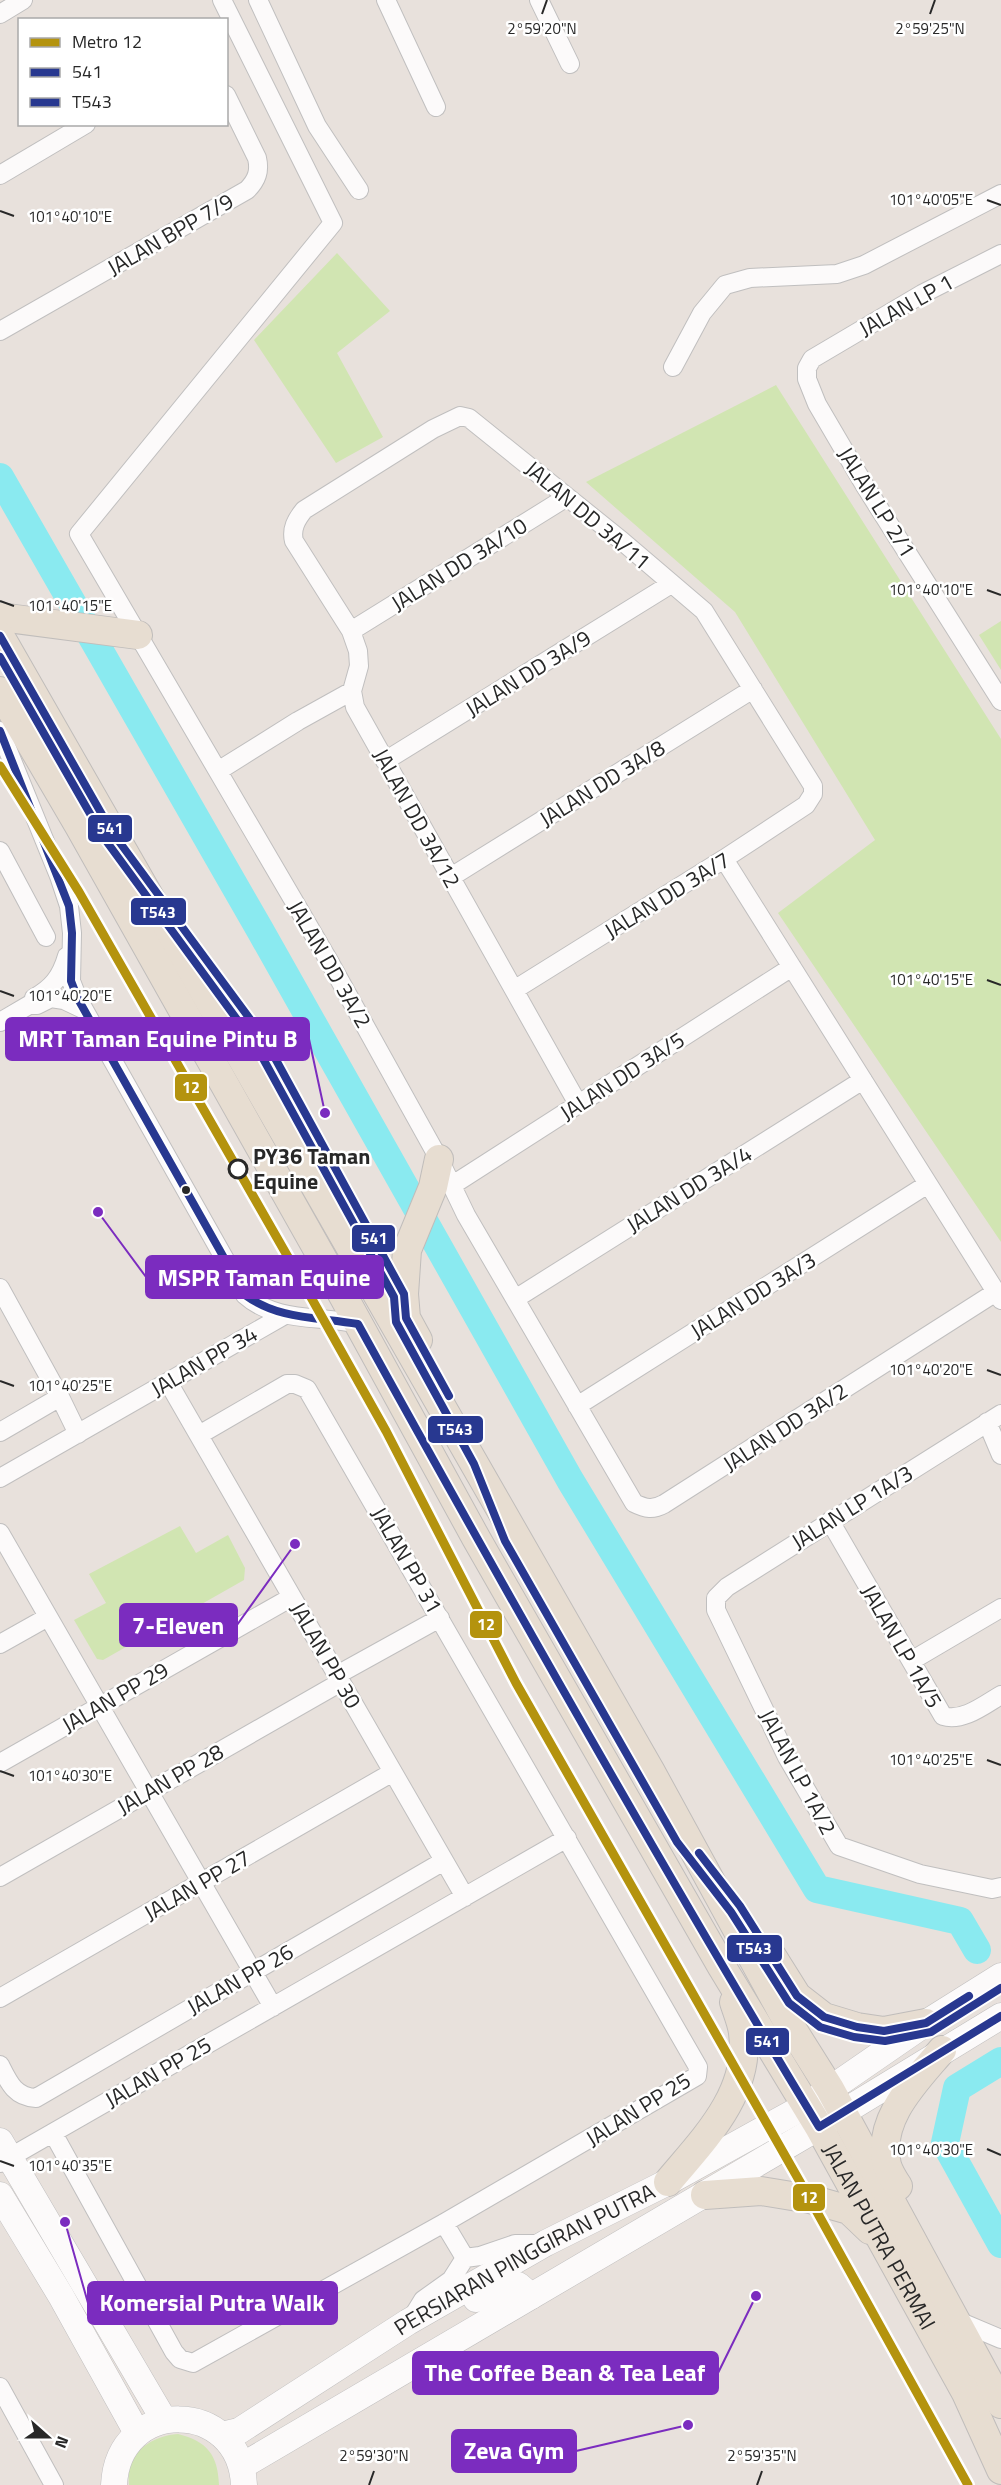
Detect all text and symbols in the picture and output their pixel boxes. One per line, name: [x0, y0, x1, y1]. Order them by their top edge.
text: 2°59'20"N: [507, 17, 577, 40]
text: 2°59'25"N: [895, 17, 965, 40]
legend: [18, 18, 228, 126]
text: Metro 12: [72, 28, 142, 55]
text: 541: [72, 58, 102, 85]
text: T543: [72, 88, 112, 115]
street label: JALAN BPP 7/9: [100, 184, 240, 284]
text: 101°40'05"E: [889, 188, 973, 211]
text: 101°40'10"E: [28, 205, 112, 228]
street label: JALAN LP 1: [852, 265, 960, 345]
street label: JALAN LP 2/1: [829, 440, 925, 564]
street label: JALAN DD 3A/11: [518, 452, 658, 578]
street label: JALAN DD 3A/10: [384, 508, 534, 620]
text: 101°40'10"E: [889, 578, 973, 601]
text: 101°40'15"E: [28, 594, 112, 617]
street label: JALAN DD 3A/9: [458, 621, 598, 725]
street label: JALAN DD 3A/8: [532, 731, 672, 835]
street label: JALAN DD 3A/12: [365, 742, 469, 894]
line badge: 541: [87, 814, 133, 843]
text: 541: [97, 816, 123, 840]
street label: JALAN DD 3A/7: [597, 843, 737, 947]
street label: JALAN DD 3A/2: [280, 894, 380, 1034]
line badge: T543: [130, 897, 187, 926]
text: T543: [140, 900, 176, 924]
text: 101°40'15"E: [889, 968, 973, 991]
text: 101°40'20"E: [28, 984, 112, 1007]
callout: MRT Taman Equine Pintu B: [6, 1018, 309, 1060]
text: MRT Taman Equine Pintu B: [18, 1020, 298, 1056]
street label: JALAN DD 3A/5: [553, 1023, 691, 1129]
line badge: 12: [174, 1073, 208, 1102]
text: 12: [182, 1075, 200, 1099]
street label: JALAN DD 3A/4: [619, 1137, 759, 1241]
place label: PY36 Taman Equine: [253, 1139, 370, 1198]
marker: PY36 Taman Equine: [228, 1159, 248, 1179]
unlabelled marker: [180, 1184, 192, 1196]
line badge: 541: [351, 1224, 396, 1253]
text: 541: [361, 1226, 387, 1250]
street label: JALAN DD 3A/3: [683, 1243, 823, 1347]
callout: MSPR Taman Equine: [146, 1256, 383, 1298]
text: MSPR Taman Equine: [157, 1259, 371, 1295]
street label: JALAN PP 34: [144, 1317, 264, 1405]
text: 101°40'20"E: [889, 1358, 973, 1381]
text: 101°40'25"E: [28, 1374, 112, 1397]
street label: JALAN DD 3A/2: [716, 1374, 854, 1480]
line badge: T543: [427, 1415, 484, 1444]
text: T543: [437, 1417, 473, 1441]
street label: JALAN LP 1A/3: [784, 1456, 920, 1558]
street label: JALAN PP 31: [363, 1500, 451, 1620]
street label: JALAN LP 1A/5: [853, 1578, 951, 1714]
street label: JALAN PP 30: [282, 1595, 370, 1715]
callout: 7-Eleven: [120, 1604, 237, 1646]
text: 7-Eleven: [132, 1607, 224, 1643]
line badge: 12: [469, 1610, 503, 1639]
text: 12: [477, 1612, 495, 1636]
street label: JALAN PP 29: [55, 1653, 175, 1741]
street label: JALAN LP 1A/2: [751, 1703, 845, 1841]
street label: JALAN PP 28: [110, 1735, 230, 1823]
text: 101°40'25"E: [889, 1748, 973, 1771]
text: 101°40'30"E: [28, 1764, 112, 1787]
street label: JALAN PP 27: [137, 1841, 257, 1929]
line badge: T543: [726, 1934, 783, 1963]
street label: JALAN PP 26: [180, 1935, 300, 2023]
text: T543: [736, 1936, 772, 1960]
line badge: 541: [745, 2027, 790, 2056]
street label: JALAN PP 25: [98, 2028, 218, 2116]
text: 541: [754, 2029, 780, 2053]
street label: JALAN PP 25: [579, 2063, 697, 2155]
street label: JALAN PUTRA PERMAI: [814, 2137, 945, 2336]
text: 101°40'30"E: [889, 2138, 973, 2161]
text: 101°40'35"E: [28, 2154, 112, 2177]
street label: PERSIARAN PINGGIRAN PUTRA: [387, 2174, 661, 2344]
line badge: 12: [792, 2183, 826, 2212]
text: 12: [800, 2185, 818, 2209]
callout: Komersial Putra Walk: [88, 2282, 337, 2324]
text: Komersial Putra Walk: [99, 2284, 325, 2320]
callout: The Coffee Bean & Tea Leaf: [413, 2352, 718, 2394]
text: The Coffee Bean & Tea Leaf: [425, 2354, 706, 2390]
north arrow: [18, 2407, 78, 2467]
callout: Zeva Gym: [452, 2430, 576, 2472]
text: Zeva Gym: [464, 2432, 564, 2468]
text: N: [49, 2433, 75, 2452]
text: 2°59'30"N: [339, 2444, 409, 2467]
text: 2°59'35"N: [727, 2444, 797, 2467]

